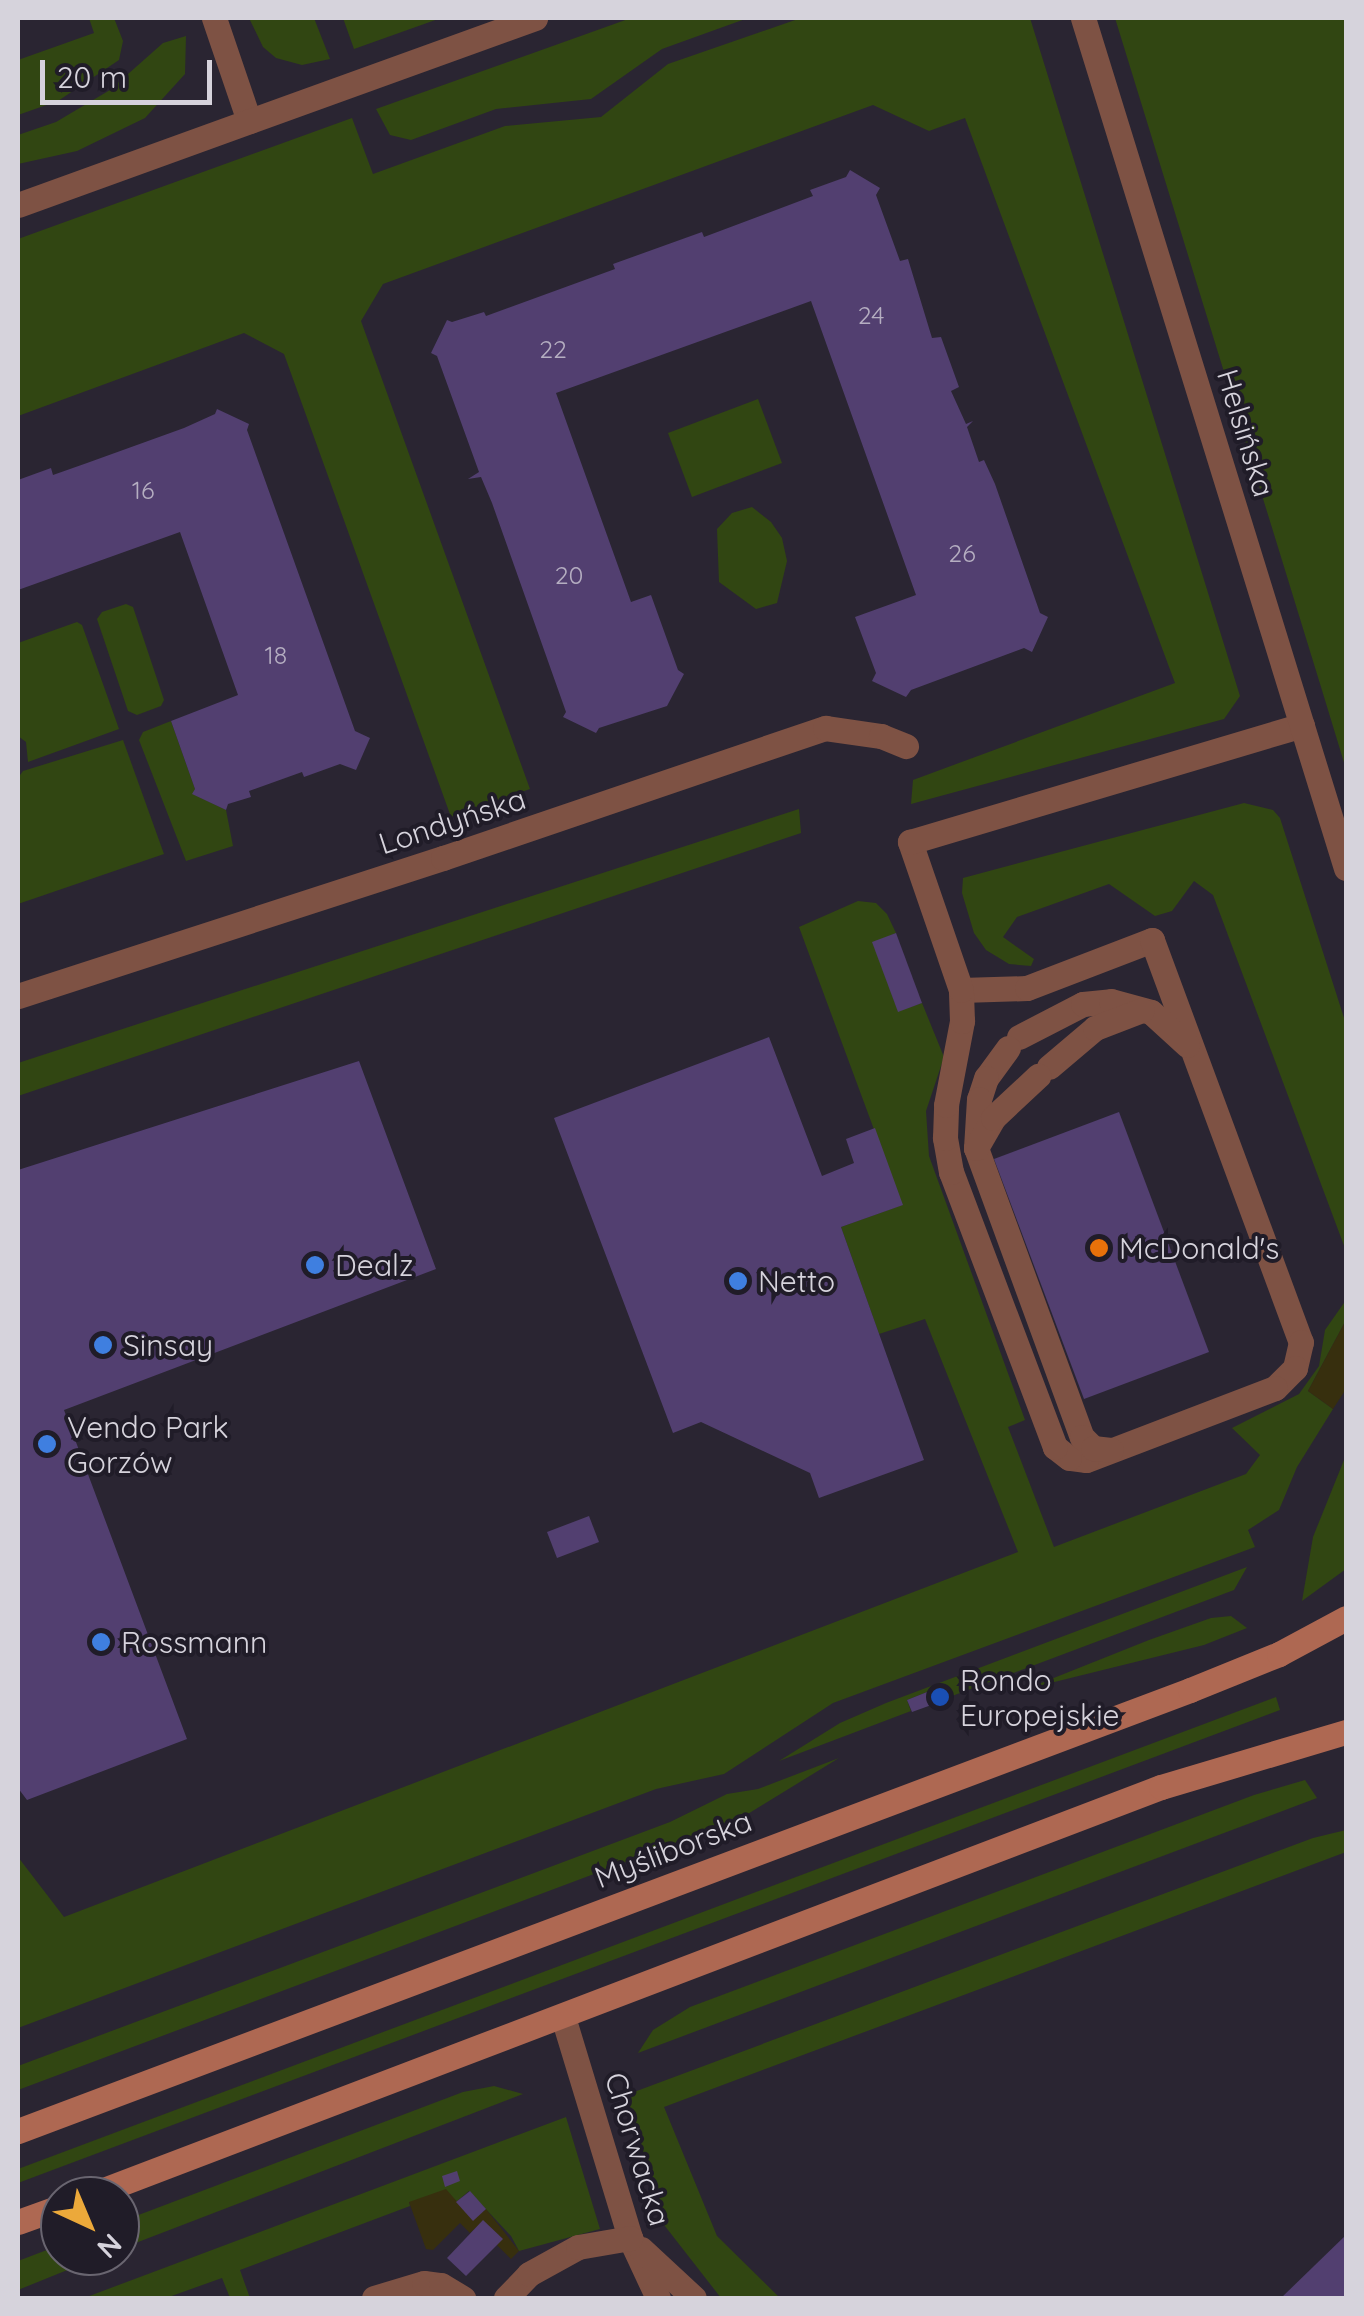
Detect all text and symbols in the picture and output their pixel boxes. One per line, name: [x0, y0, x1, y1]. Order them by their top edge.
scale bar: [45, 40, 218, 102]
text: 20 m: [57, 58, 127, 96]
house number: 24: [858, 300, 884, 330]
house number: 22: [539, 334, 567, 364]
street label: Helsińska: [1210, 365, 1282, 501]
house number: 16: [132, 475, 154, 505]
house number: 26: [948, 538, 976, 568]
house number: 20: [555, 560, 583, 590]
house number: 18: [265, 640, 287, 670]
street label: Londyńska: [374, 780, 530, 862]
place label: McDonald's: [1119, 1230, 1279, 1266]
marker: McDonald's: [1088, 1237, 1110, 1259]
place label: Dealz: [335, 1247, 413, 1283]
marker: Dealz: [304, 1254, 326, 1276]
place label: Netto: [758, 1263, 835, 1299]
marker: Netto: [727, 1270, 749, 1292]
place label: Sinsay: [123, 1327, 213, 1363]
marker: Sinsay: [92, 1334, 114, 1356]
place label: Vendo Park Gorzów: [67, 1409, 229, 1480]
marker: Vendo Park Gorzów: [36, 1433, 58, 1455]
place label: Rossmann: [121, 1624, 267, 1660]
marker: Rossmann: [90, 1631, 112, 1653]
place label: Rondo Europejskie: [960, 1662, 1120, 1732]
marker: Rondo Europejskie: [929, 1686, 951, 1708]
street label: Myśliborska: [589, 1803, 757, 1895]
street label: Chorwacka: [598, 2068, 678, 2230]
north arrow: [40, 2176, 140, 2276]
text: N: [90, 2227, 129, 2266]

